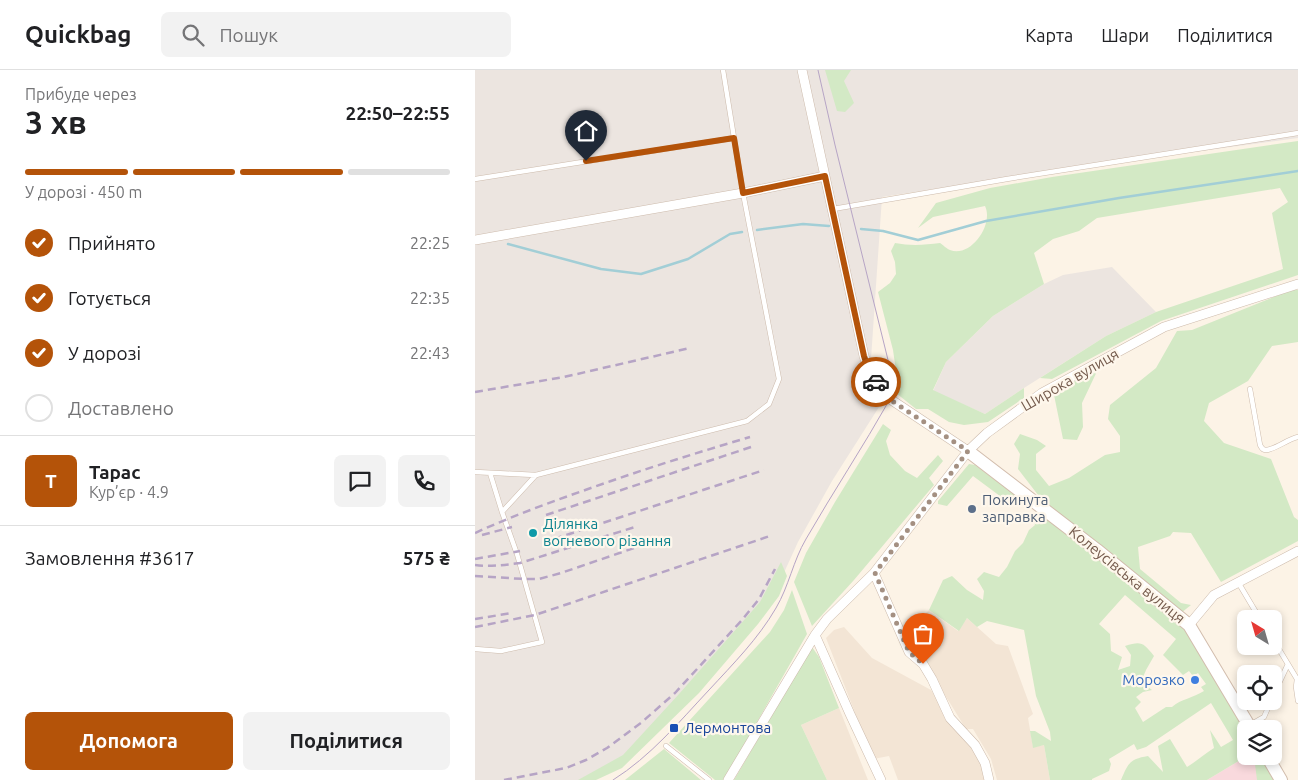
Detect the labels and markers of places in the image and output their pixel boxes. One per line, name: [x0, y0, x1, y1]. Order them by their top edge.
pin: [565, 110, 607, 161]
place label: Покинута заправка: [982, 491, 1048, 525]
marker: Покинута заправка: [966, 503, 978, 515]
place label: Ділянка вогневого різання: [543, 515, 671, 549]
marker: Ділянка вогневого різання: [527, 527, 539, 539]
pin: [902, 613, 944, 664]
place label: Морозко: [1122, 671, 1185, 688]
marker: Морозко: [1189, 674, 1201, 686]
place label: Лермонтова: [684, 719, 771, 736]
marker: Лермонтова: [668, 722, 680, 734]

